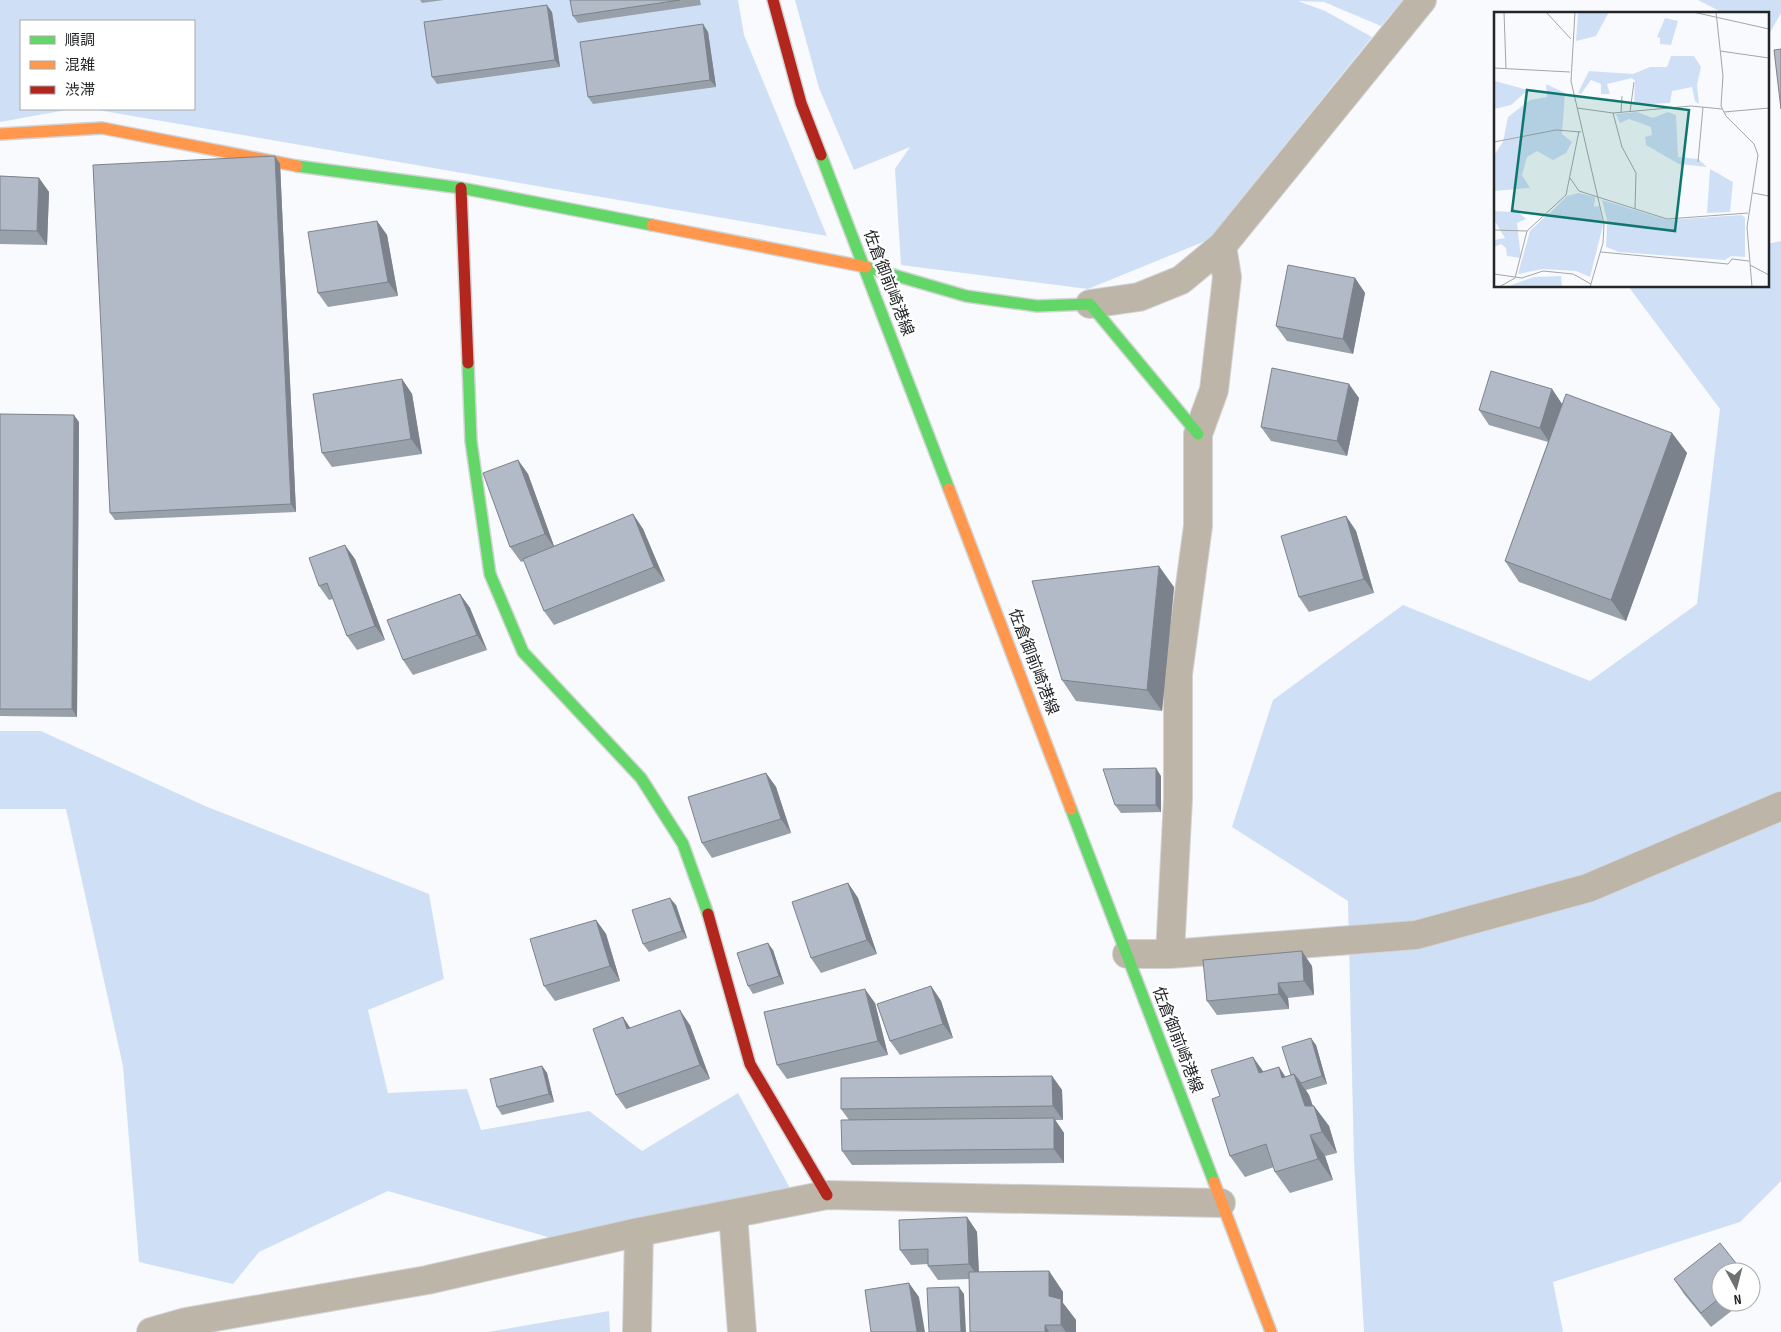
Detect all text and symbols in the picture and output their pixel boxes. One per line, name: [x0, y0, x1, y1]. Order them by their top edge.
inset map: [1494, 12, 1768, 288]
legend: [20, 20, 195, 110]
text: 順調: [65, 31, 95, 50]
text: 混雑: [65, 56, 95, 75]
text: 渋滞: [65, 81, 95, 100]
street label: 佐倉御前崎港線: [859, 227, 917, 339]
street label: 佐倉御前崎港線: [1004, 606, 1062, 718]
street label: 佐倉御前崎港線: [1148, 984, 1206, 1096]
north arrow: [1711, 1262, 1761, 1312]
text: N: [1733, 1291, 1742, 1308]

